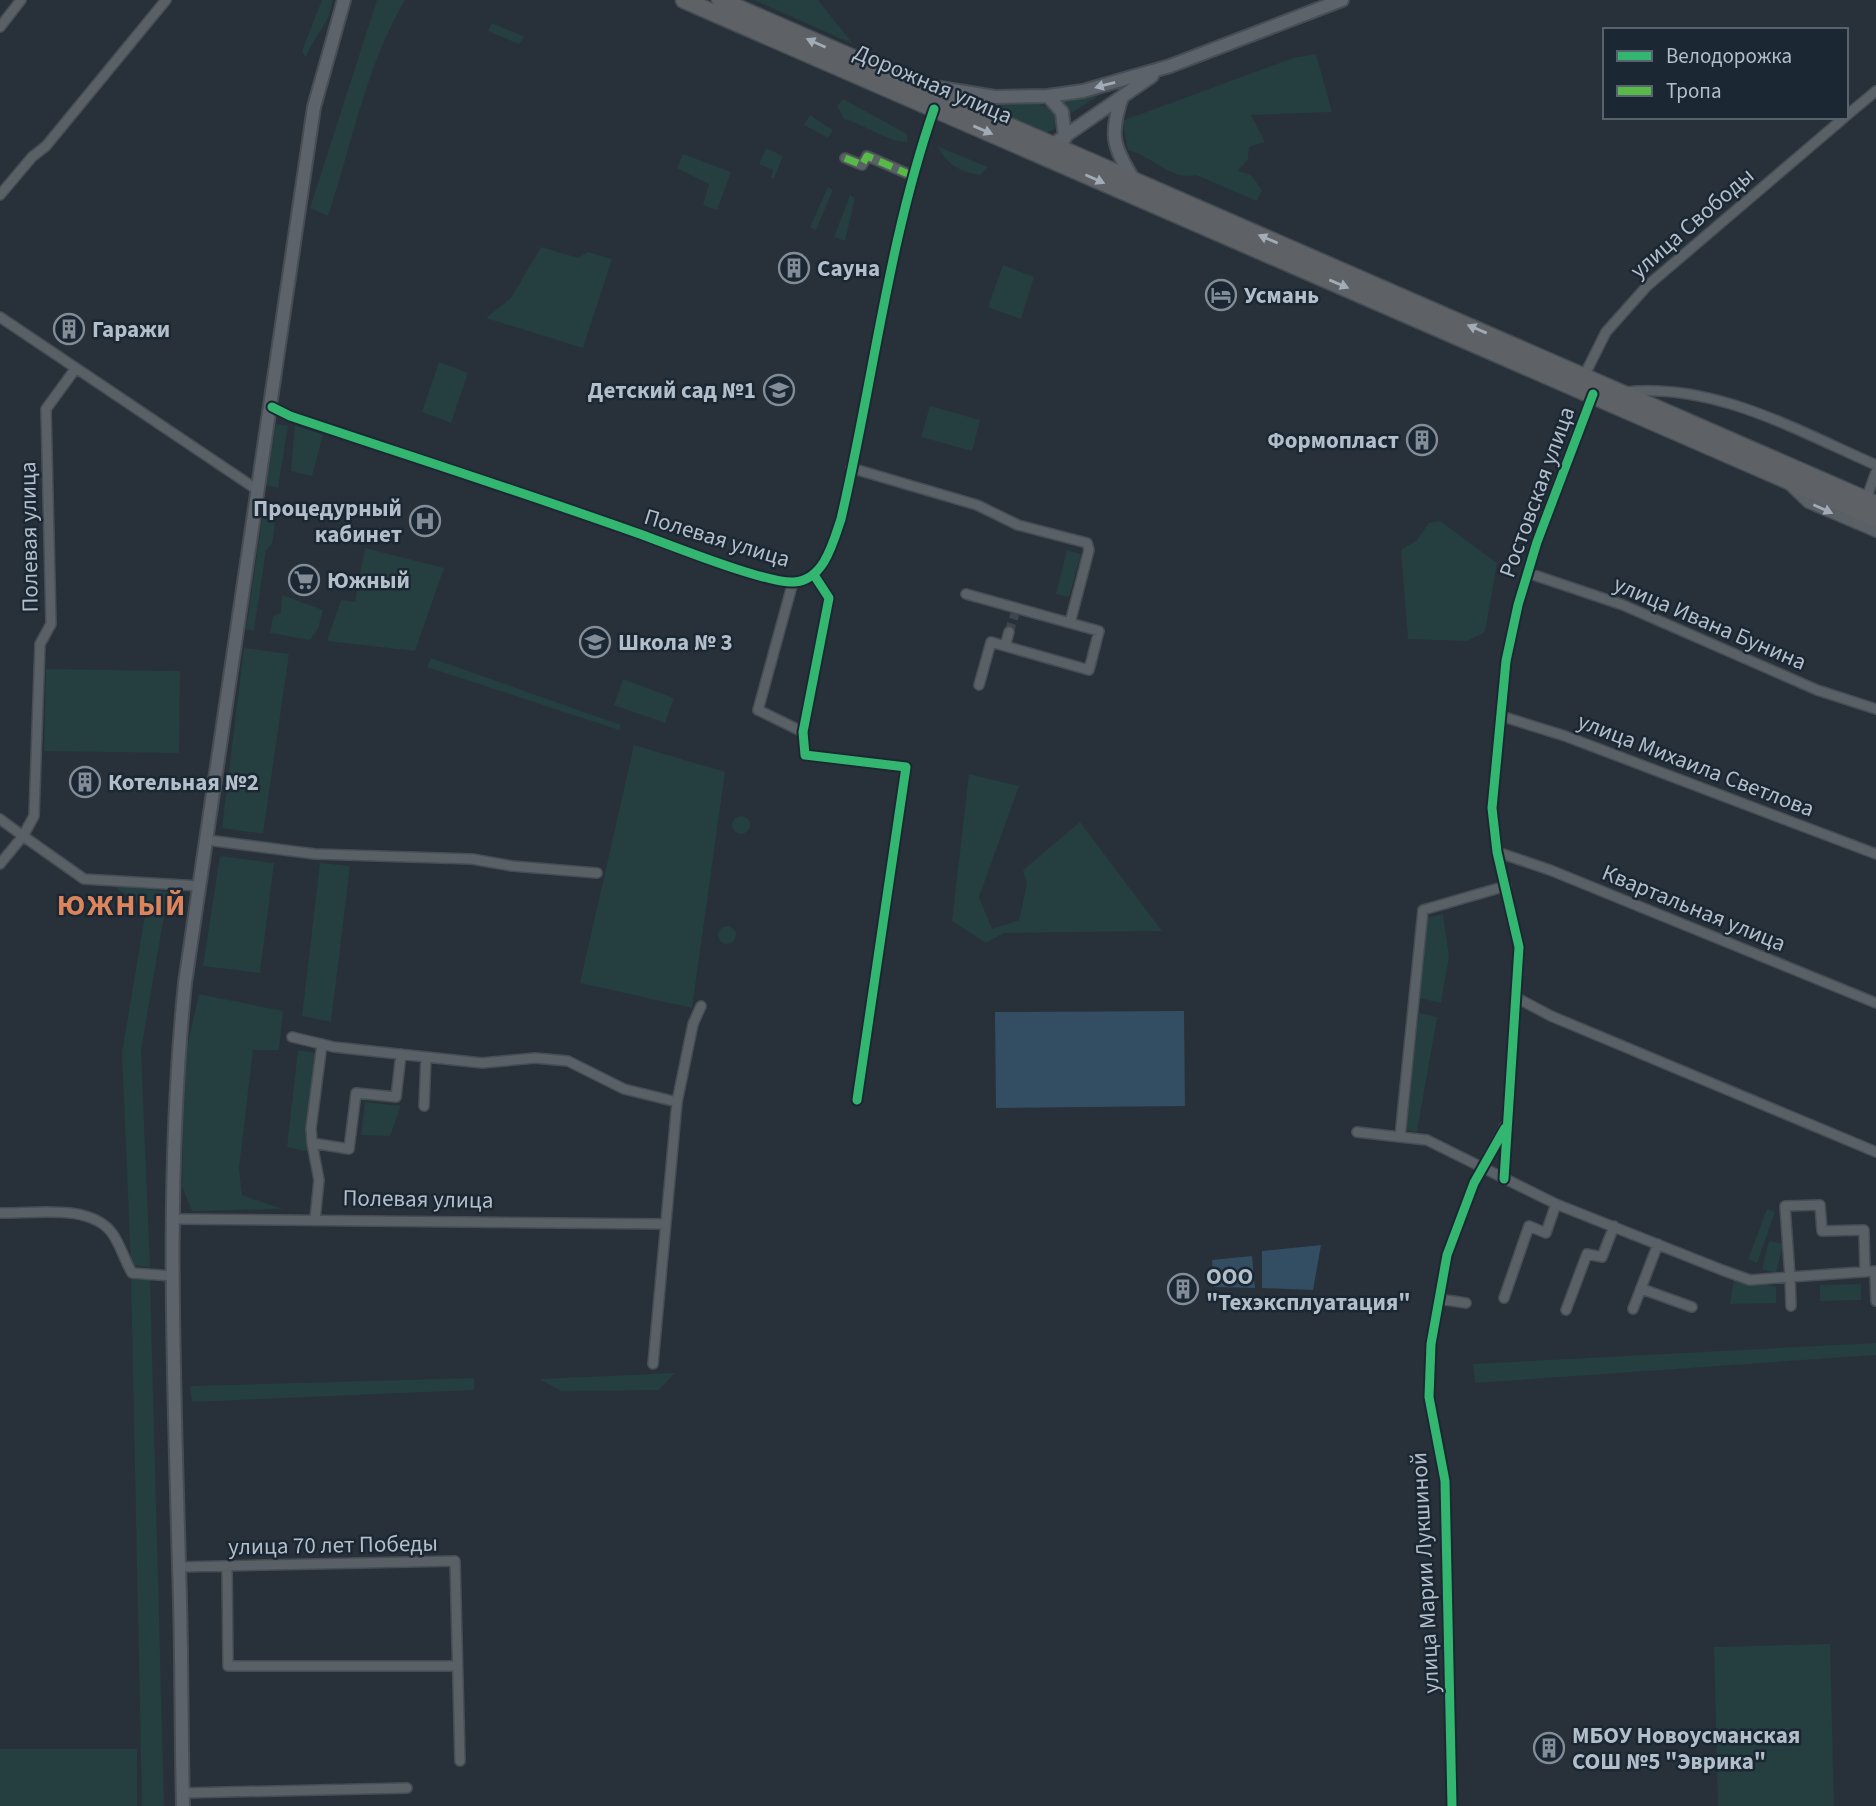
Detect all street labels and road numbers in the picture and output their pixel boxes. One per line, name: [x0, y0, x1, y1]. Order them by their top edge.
street label: Дорожная улица: [848, 36, 1018, 132]
street label: улица Свободы: [1623, 160, 1761, 286]
street label: Ростовская улица: [1491, 402, 1583, 582]
street label: Полевая улица: [11, 461, 47, 613]
street label: Полевая улица: [640, 500, 794, 576]
street label: улица Ивана Бунина: [1608, 567, 1812, 679]
street label: улица Михаила Светлова: [1573, 705, 1819, 825]
street label: Квартальная улица: [1597, 856, 1791, 960]
street label: Полевая улица: [342, 1181, 494, 1217]
street label: улица Марии Лукшиной: [1402, 1451, 1448, 1695]
street label: улица 70 лет Победы: [228, 1527, 438, 1563]

